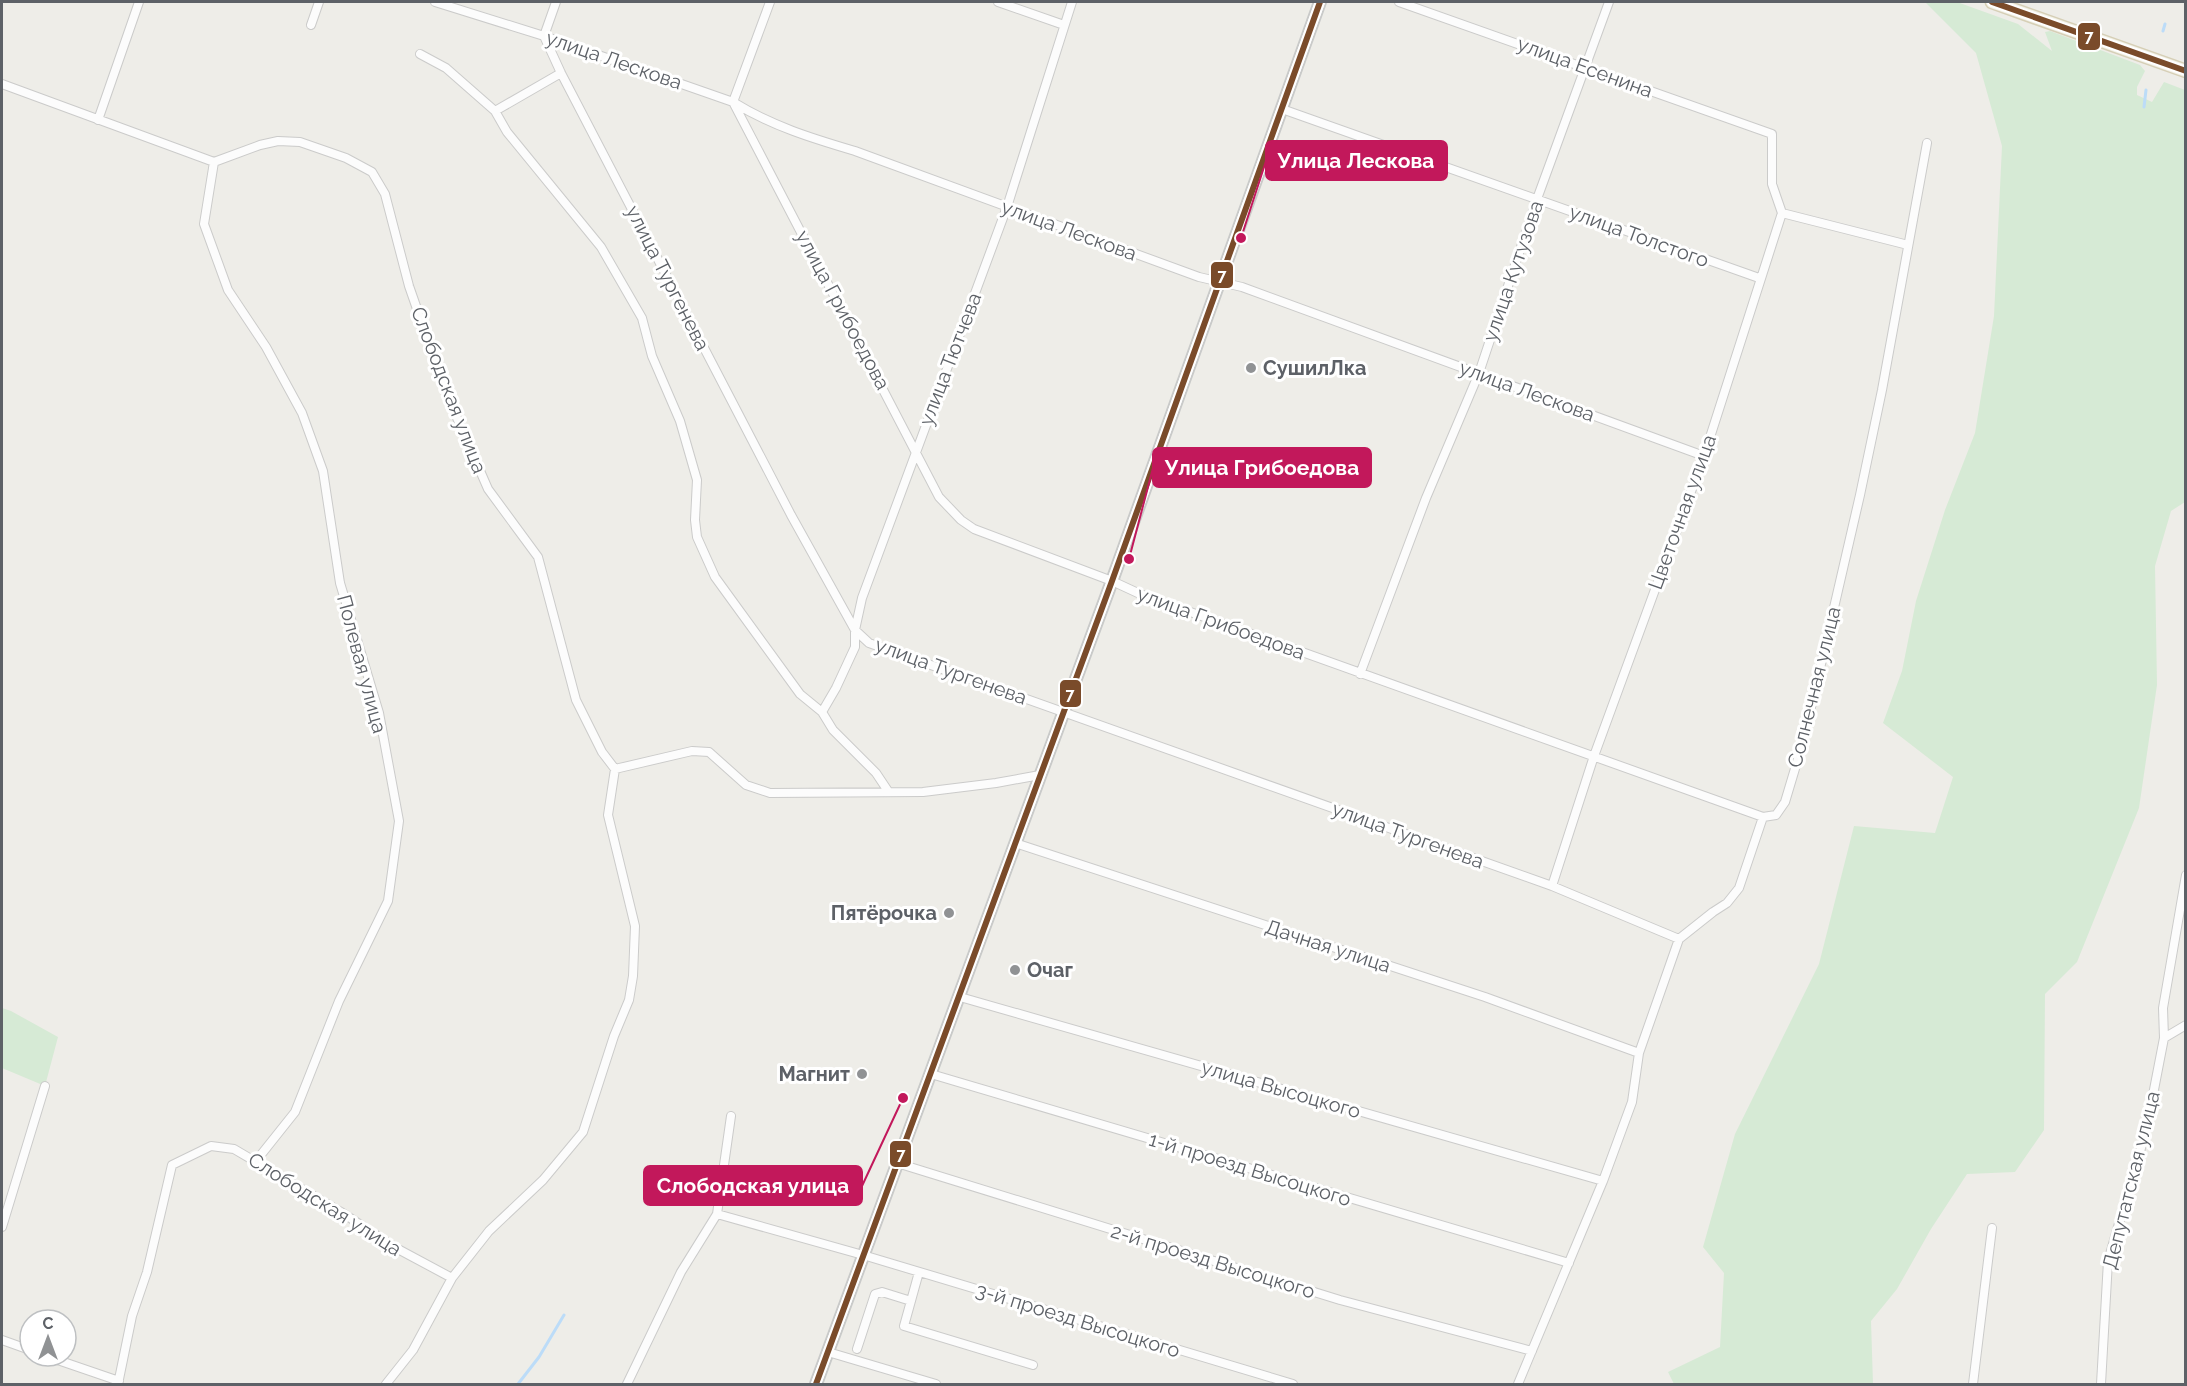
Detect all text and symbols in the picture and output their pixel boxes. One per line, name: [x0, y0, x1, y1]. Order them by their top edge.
line badge: 7: [2077, 22, 2101, 51]
street label: улица Лескова: [543, 25, 685, 95]
text: 7: [2085, 27, 2094, 46]
street label: улица Есенина: [1514, 31, 1656, 103]
callout: Улица Лескова: [1266, 141, 1447, 180]
text: Улица Лескова: [1277, 148, 1434, 173]
street label: улица Лескова: [998, 194, 1140, 266]
street label: улица Кутузова: [1478, 197, 1548, 345]
street label: улица Толстого: [1566, 200, 1712, 272]
street label: улица Тургенева: [621, 201, 715, 355]
street label: улица Грибоедова: [791, 226, 895, 394]
line badge: 7: [1210, 261, 1234, 289]
text: 7: [1218, 266, 1227, 285]
street label: улица Тютчева: [914, 289, 986, 429]
street label: Слободская улица: [406, 303, 492, 477]
street label: улица Лескова: [1456, 355, 1598, 427]
place label: СушилЛка: [1263, 356, 1367, 380]
marker: СушилЛка: [1244, 361, 1258, 375]
street label: Цветочная улица: [1643, 431, 1721, 593]
callout: Улица Грибоедова: [1153, 448, 1371, 487]
text: Улица Грибоедова: [1164, 455, 1359, 480]
street label: улица Грибоедова: [1134, 581, 1308, 665]
street label: Полевая улица: [332, 592, 392, 736]
street label: Солнечная улица: [1782, 604, 1846, 770]
street label: улица Тургенева: [872, 632, 1030, 710]
line badge: 7: [1059, 679, 1082, 708]
text: 7: [1066, 685, 1075, 704]
street label: улица Тургенева: [1329, 796, 1487, 874]
place label: Пятёрочка: [831, 901, 937, 925]
marker: Пятёрочка: [942, 906, 956, 920]
street label: Дачная улица: [1262, 914, 1394, 978]
place label: Очаг: [1027, 958, 1074, 982]
marker: Очаг: [1008, 963, 1022, 977]
street label: улица Высоцкого: [1199, 1055, 1364, 1123]
place label: Магнит: [779, 1062, 850, 1086]
marker: Магнит: [855, 1067, 869, 1081]
street label: Депутатская улица: [2097, 1089, 2165, 1271]
street label: 1-й проезд Высоцкого: [1146, 1127, 1354, 1211]
line badge: 7: [889, 1140, 912, 1168]
text: 7: [897, 1145, 906, 1164]
street label: Слободская улица: [244, 1147, 406, 1261]
callout: Слободская улица: [644, 1166, 862, 1205]
text: Слободская улица: [657, 1173, 849, 1198]
street label: 2-й проезд Высоцкого: [1108, 1219, 1318, 1304]
street label: 3-й проезд Высоцкого: [973, 1277, 1183, 1363]
north arrow: [18, 1308, 78, 1368]
text: С: [43, 1314, 54, 1333]

